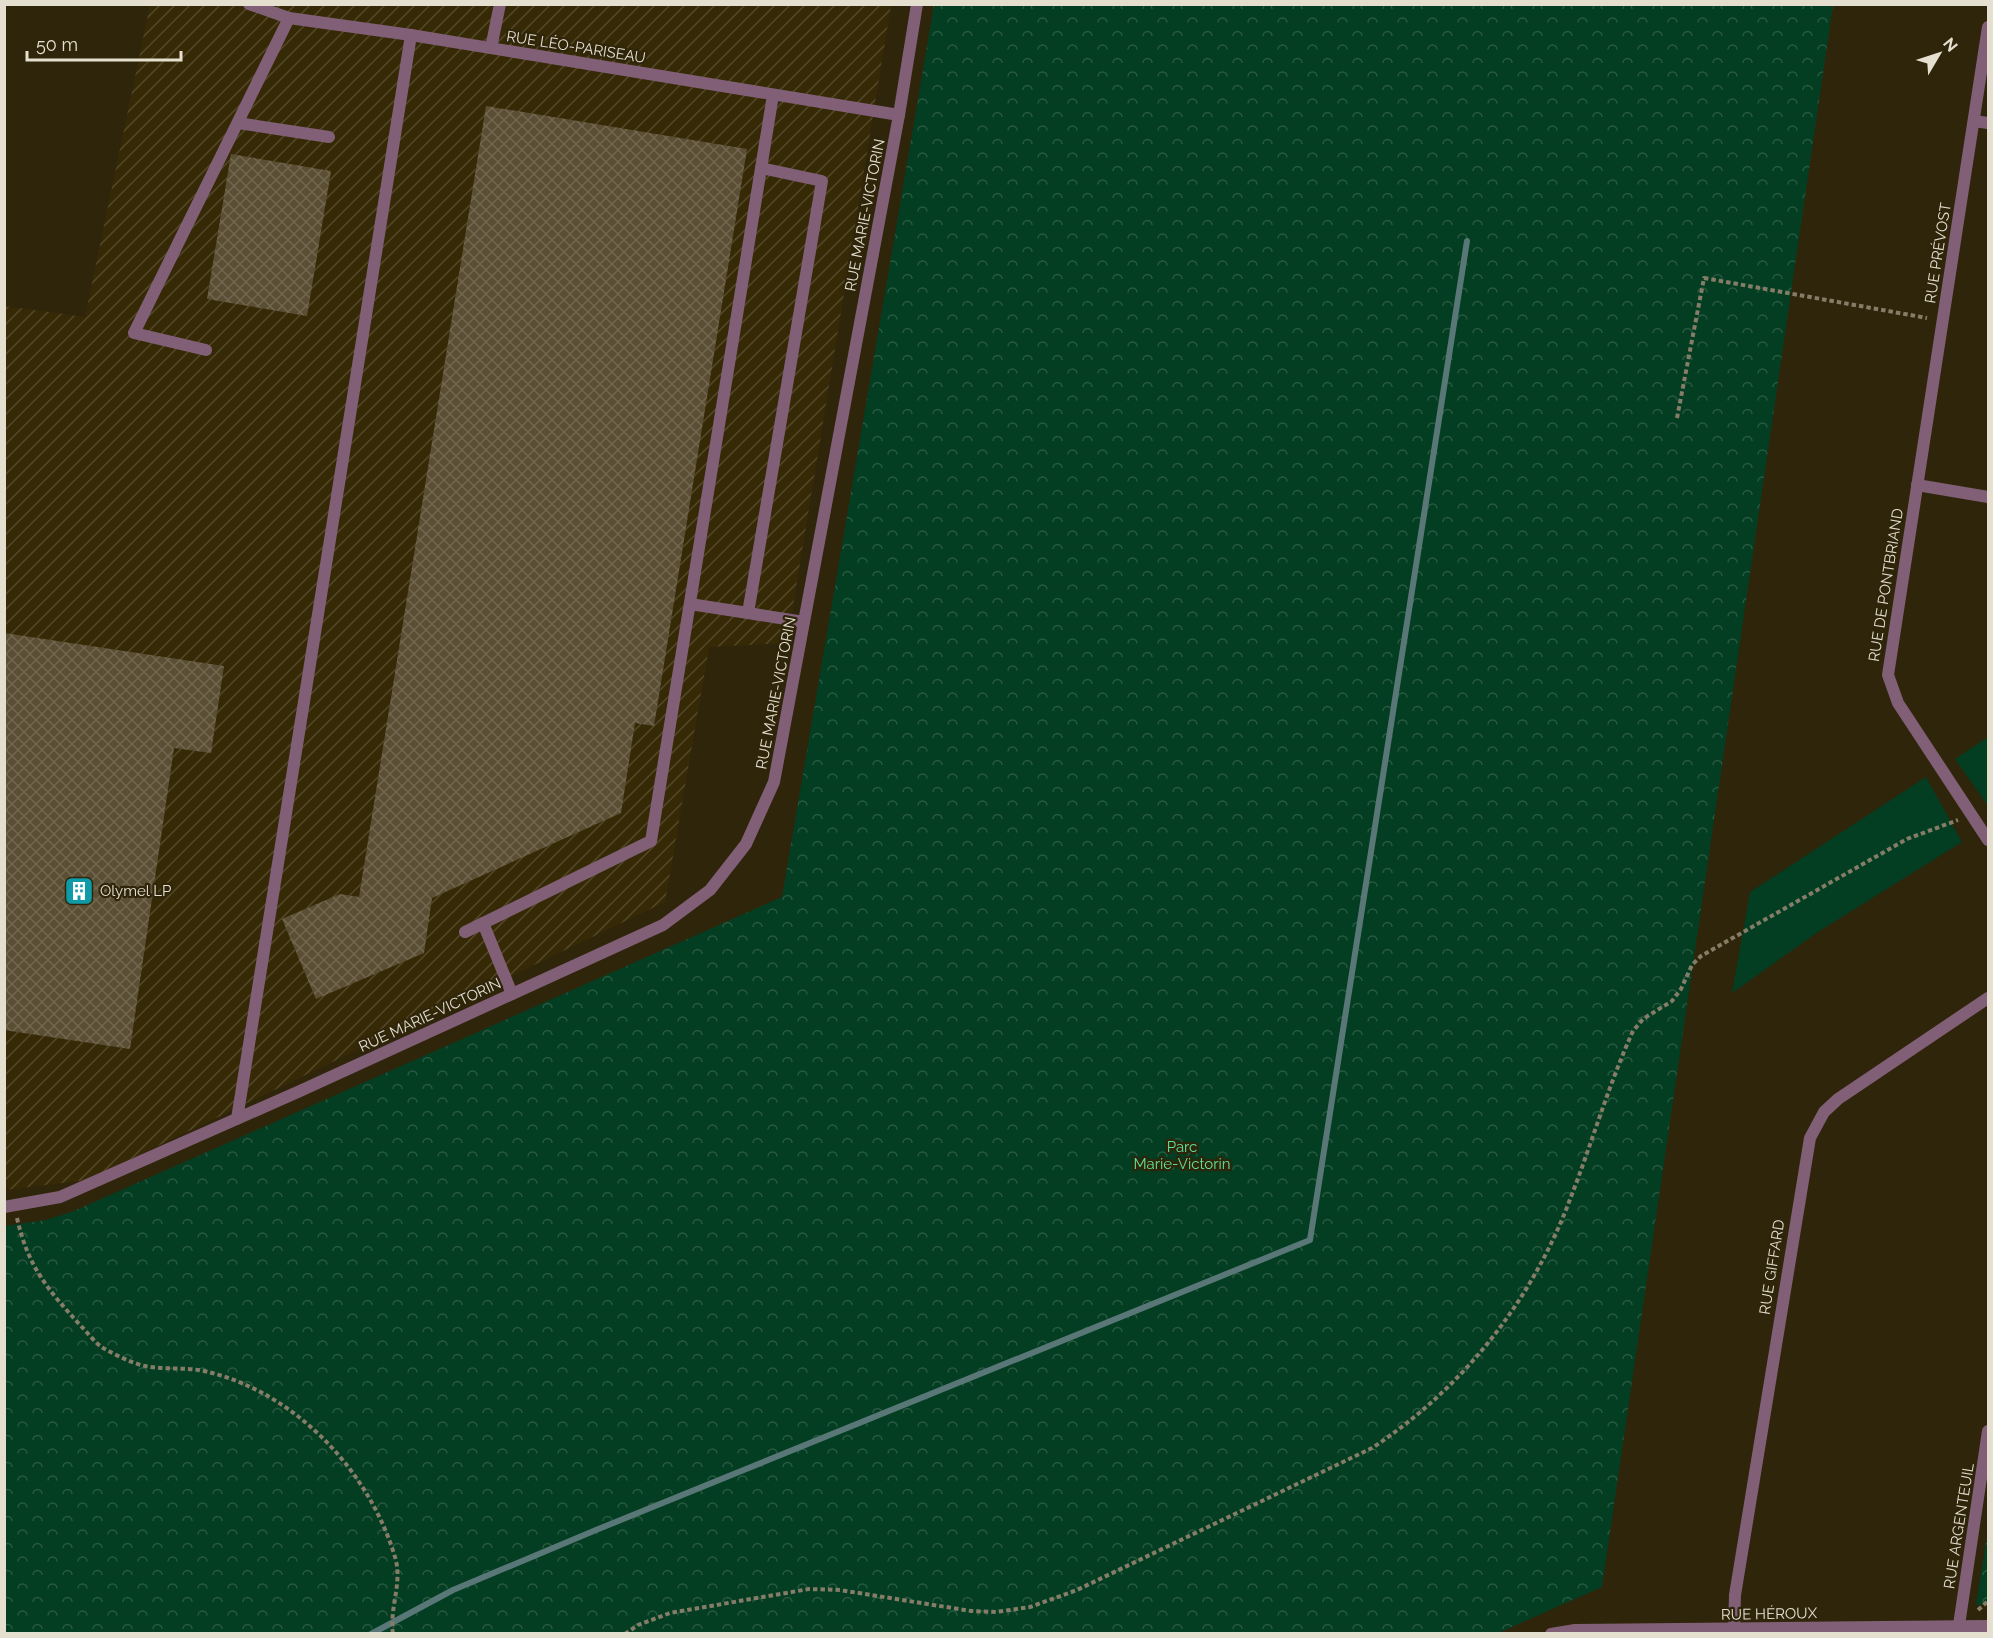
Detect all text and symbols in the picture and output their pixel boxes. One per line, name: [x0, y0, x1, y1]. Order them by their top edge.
scale bar: [27, 24, 182, 62]
north arrow: [1909, 24, 1969, 84]
street label: RUE LÉO-PARISEAU: [505, 27, 647, 67]
text: 50 m: [36, 34, 78, 55]
text: N: [1939, 34, 1961, 56]
street label: RUE MARIE-VICTORIN: [841, 137, 889, 293]
street label: RUE PRÉVOST: [1921, 201, 1955, 305]
street label: RUE DE PONTBRIAND: [1865, 507, 1907, 663]
street label: RUE MARIE-VICTORIN: [752, 615, 800, 771]
building icon: Olymel LP: [63, 875, 95, 907]
place label: Olymel LP: [100, 882, 171, 900]
street label: RUE MARIE-VICTORIN: [356, 974, 504, 1056]
park label: Parc Marie-Victorin: [1133, 1138, 1231, 1173]
street label: RUE GIFFARD: [1756, 1218, 1788, 1316]
street label: RUE ARGENTEUIL: [1940, 1462, 1978, 1590]
street label: RUE HÉROUX: [1721, 1604, 1818, 1624]

